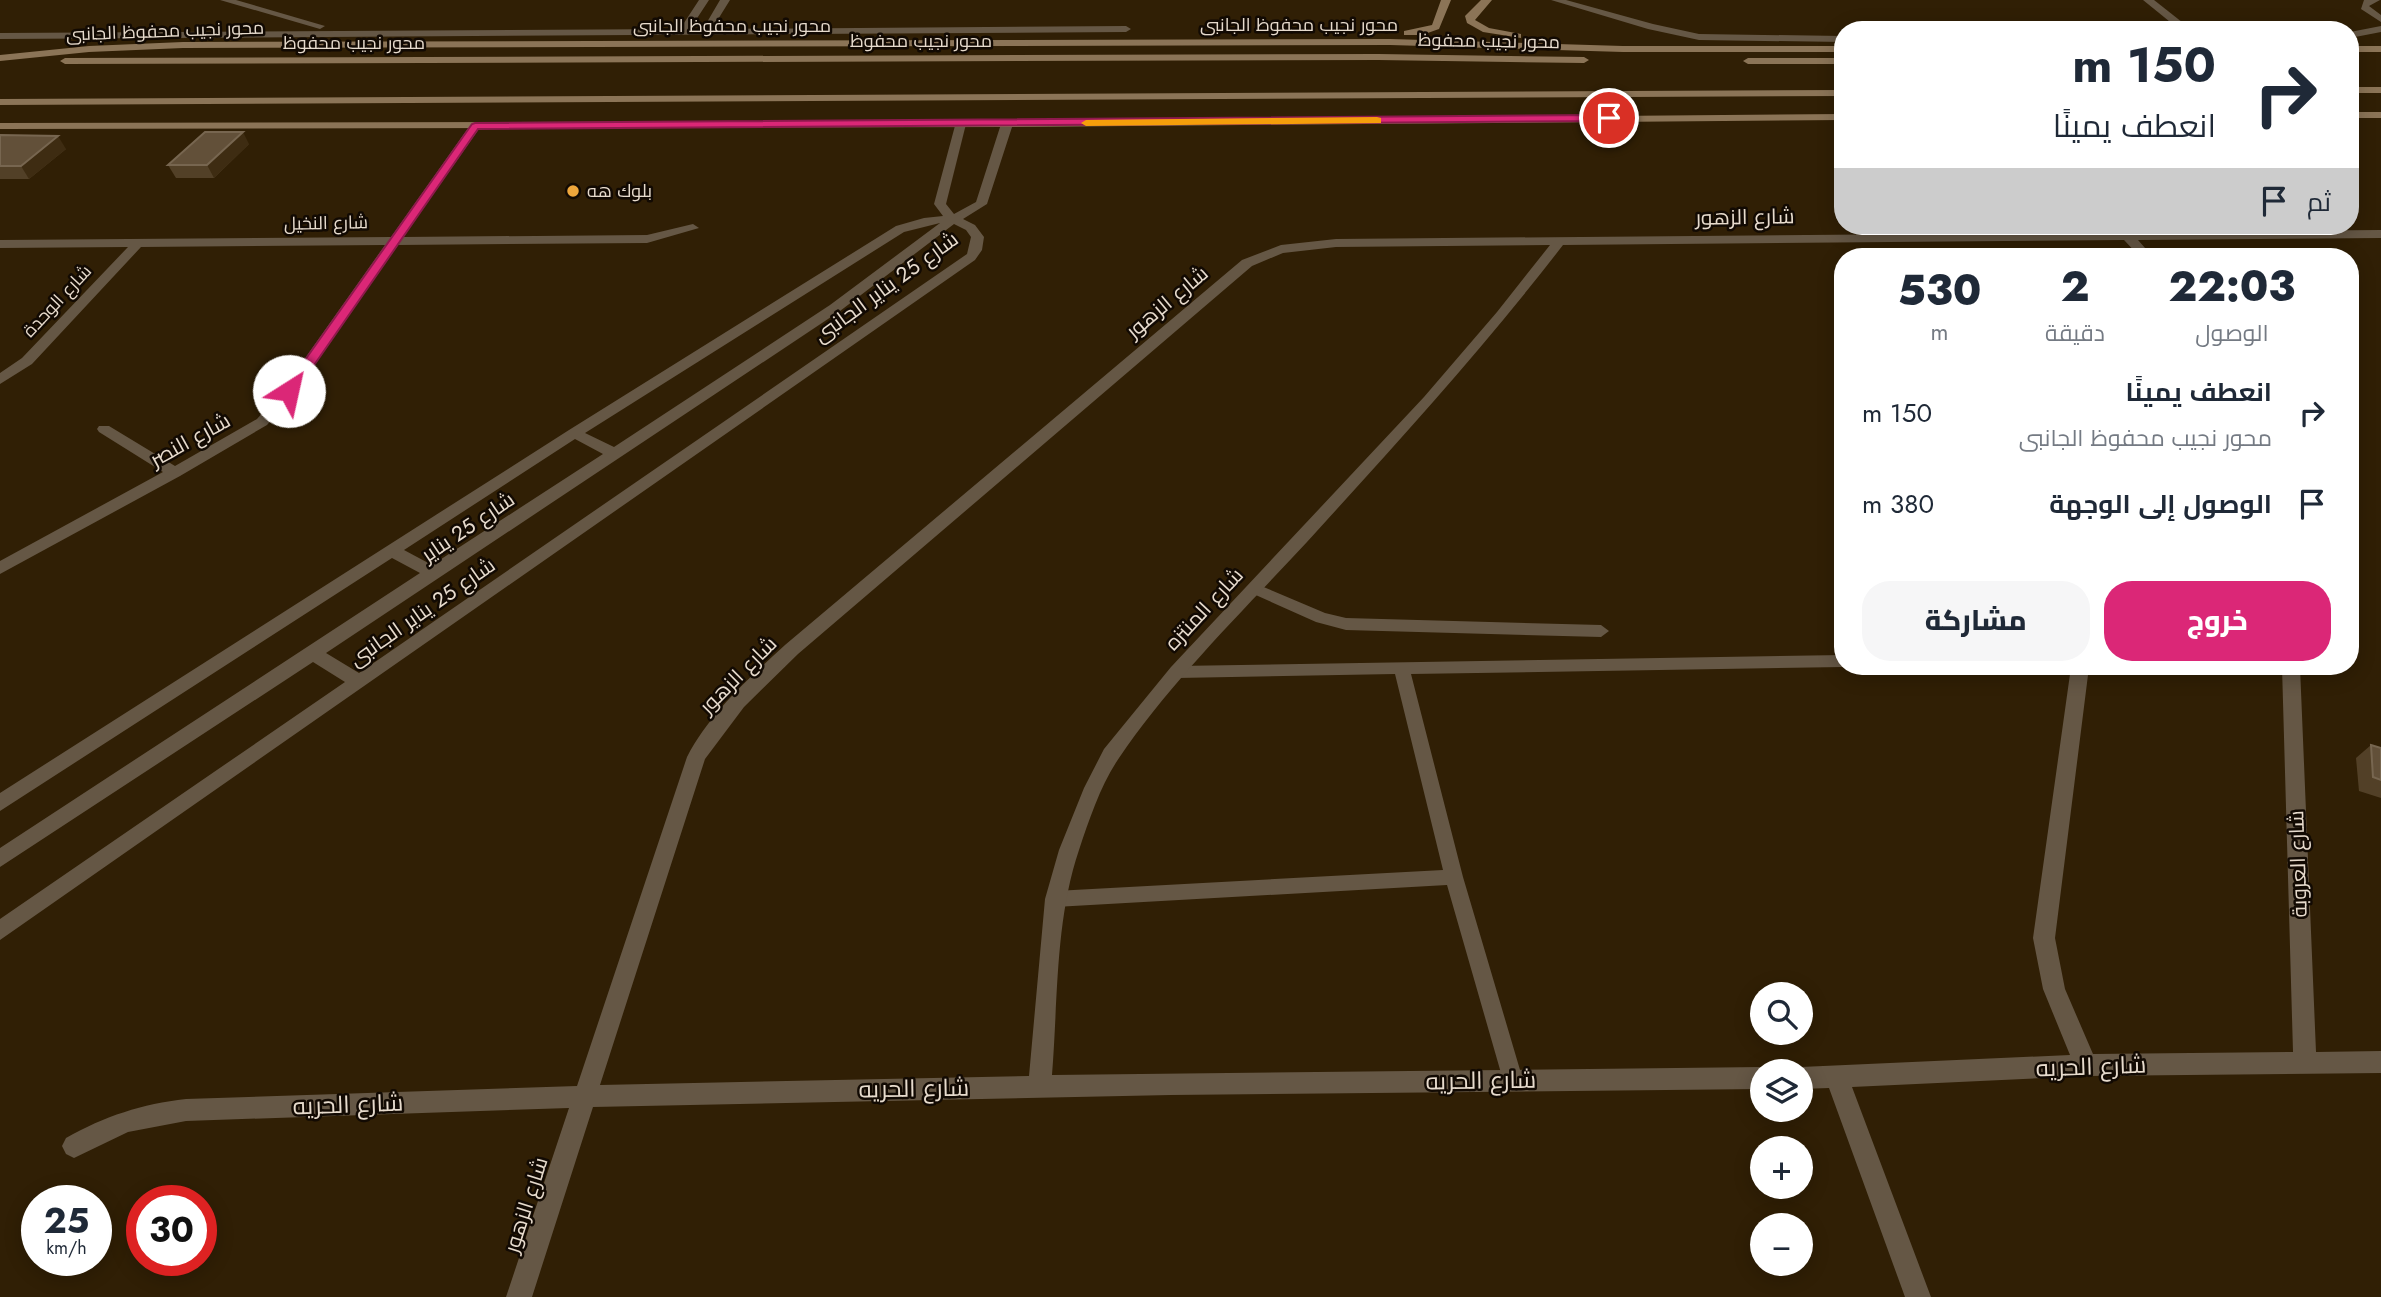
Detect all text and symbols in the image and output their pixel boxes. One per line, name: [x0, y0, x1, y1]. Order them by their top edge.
street label: محور نجيب محفوظ الجانبى: [1200, 12, 1398, 38]
street label: محور نجيب محفوظ الجانبى: [633, 13, 831, 39]
street label: محور نجيب محفوظ الجانبى: [65, 15, 265, 47]
street label: محور نجيب محفوظ: [1418, 27, 1560, 55]
street label: محور نجيب محفوظ: [850, 28, 992, 54]
street label: محور نجيب محفوظ: [283, 30, 425, 56]
text: 150 m: [2072, 30, 2216, 100]
icon: right: [2240, 49, 2331, 140]
pin: [1579, 88, 1639, 148]
icon: arrive: [1590, 99, 1628, 137]
text: انعطف يمينًا: [2053, 103, 2216, 149]
place label: بلوك هه: [587, 178, 652, 204]
icon: arrive: [2255, 182, 2293, 220]
marker: بلوك هه: [565, 183, 581, 199]
text: ثم: [2307, 183, 2331, 221]
street label: شارع الزهور: [1694, 201, 1795, 233]
street label: شارع النخيل: [284, 209, 368, 237]
street label: شارع 25 يناير الجانبى: [807, 224, 965, 350]
text: 2: [2061, 256, 2089, 317]
text: 22:03: [2169, 256, 2295, 317]
street label: شارع الوحدة: [17, 259, 97, 343]
street label: شارع الزهور: [1119, 259, 1215, 346]
text: 530: [1898, 260, 1981, 321]
text: m: [1931, 315, 1949, 349]
text: دقيقة: [2045, 316, 2105, 350]
text: الوصول: [2195, 316, 2269, 350]
position arrow: [252, 354, 326, 428]
text: انعطف يمينًا: [2126, 373, 2272, 411]
text: 150 m: [1862, 394, 1932, 432]
icon: right: [2293, 394, 2331, 432]
street label: شارع النصر: [143, 406, 236, 475]
text: محور نجيب محفوظ الجانبى: [2019, 421, 2272, 455]
street label: شارع 25 يناير: [414, 485, 521, 570]
text: 380 m: [1862, 485, 1934, 523]
text: الوصول إلى الوجهة: [2049, 485, 2272, 523]
icon: arrive: [2293, 485, 2331, 523]
street label: شارع 25 يناير الجانبى: [343, 550, 501, 674]
street label: شارع المنتزه: [1158, 561, 1250, 657]
button: مشاركة: [1862, 581, 2090, 661]
button: خروج: [2104, 581, 2331, 661]
street label: شارع الزهور: [692, 629, 784, 721]
street label: شارع العروبة: [2281, 810, 2315, 918]
map controls: [1750, 982, 1813, 1276]
button: search: [1750, 982, 1813, 1045]
street label: شارع الحريه: [2035, 1047, 2147, 1085]
button: layers: [1750, 1059, 1813, 1122]
street label: شارع الحريه: [1425, 1062, 1537, 1098]
street label: شارع الحريه: [858, 1070, 970, 1106]
street label: شارع الحريه: [292, 1085, 404, 1123]
button: +: [1750, 1136, 1813, 1199]
street label: شارع الزهور: [496, 1153, 556, 1258]
speed limit sign: 30: [126, 1185, 217, 1276]
text: 25: [44, 1196, 89, 1246]
button: −: [1750, 1213, 1813, 1276]
text: km/h: [46, 1235, 87, 1261]

